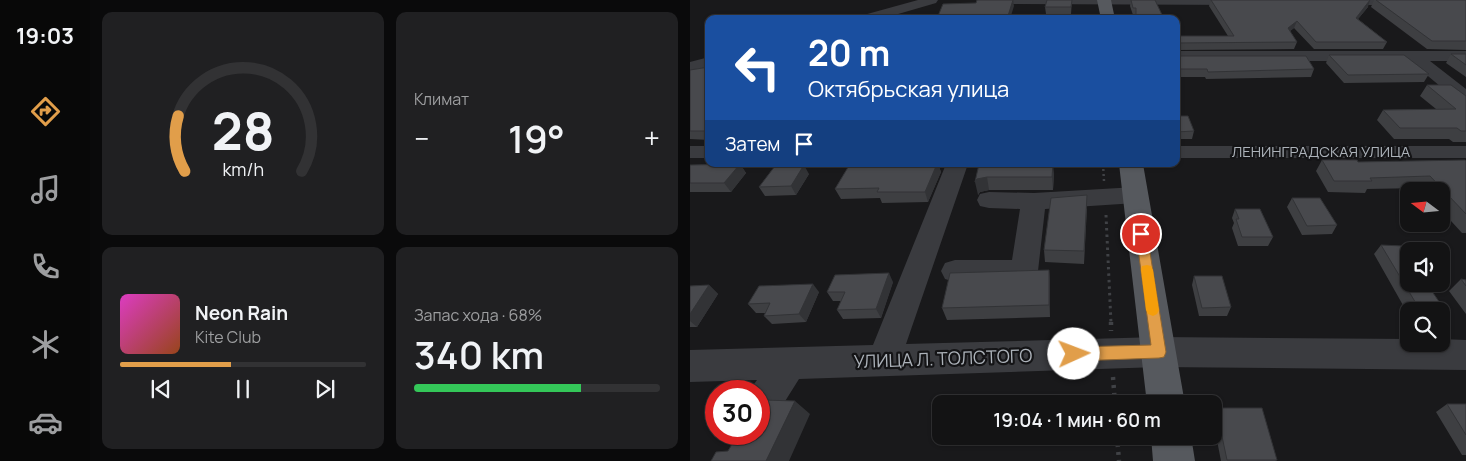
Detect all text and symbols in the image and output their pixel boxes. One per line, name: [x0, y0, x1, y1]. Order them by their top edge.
text: 19:03: [16, 21, 74, 51]
text: 20 m: [808, 29, 890, 77]
icon: left: [725, 35, 790, 100]
text: Октябрьская улица: [808, 74, 1009, 104]
text: Климат: [414, 88, 469, 110]
icon: directions: [28, 94, 63, 129]
text: 28: [212, 95, 274, 166]
text: 19°: [508, 112, 565, 164]
text: −: [414, 119, 429, 157]
text: +: [644, 119, 660, 157]
icon: arrive: [790, 130, 818, 158]
text: Затем: [725, 131, 780, 157]
street label: ЛЕНИНГРАДСКАЯ УЛИЦА: [1232, 141, 1411, 162]
text: km/h: [222, 157, 264, 181]
icon: music: [28, 172, 63, 207]
north arrow: [1400, 182, 1450, 232]
map controls: [1400, 182, 1450, 352]
pin: [1120, 213, 1162, 255]
icon: arrive: [1127, 220, 1155, 248]
button: sound: [1400, 242, 1450, 292]
icon: phone: [28, 249, 63, 284]
text: Neon Rain: [195, 300, 288, 326]
button: search: [1400, 302, 1450, 352]
text: Запас хода · 68%: [414, 304, 542, 326]
text: Kite Club: [195, 326, 261, 348]
icon: climate: [28, 327, 63, 362]
position arrow: [1047, 327, 1099, 379]
text: 340 km: [414, 328, 544, 380]
street label: УЛИЦА Л. ТОЛСТОГО: [853, 343, 1033, 373]
icon: previous: [147, 375, 175, 403]
icon: pause: [229, 375, 257, 403]
icon: next: [311, 375, 339, 403]
speed limit sign: 30: [705, 380, 770, 445]
icon: car: [28, 405, 63, 440]
text: 19:04 · 1 мин · 60 m: [993, 407, 1161, 433]

